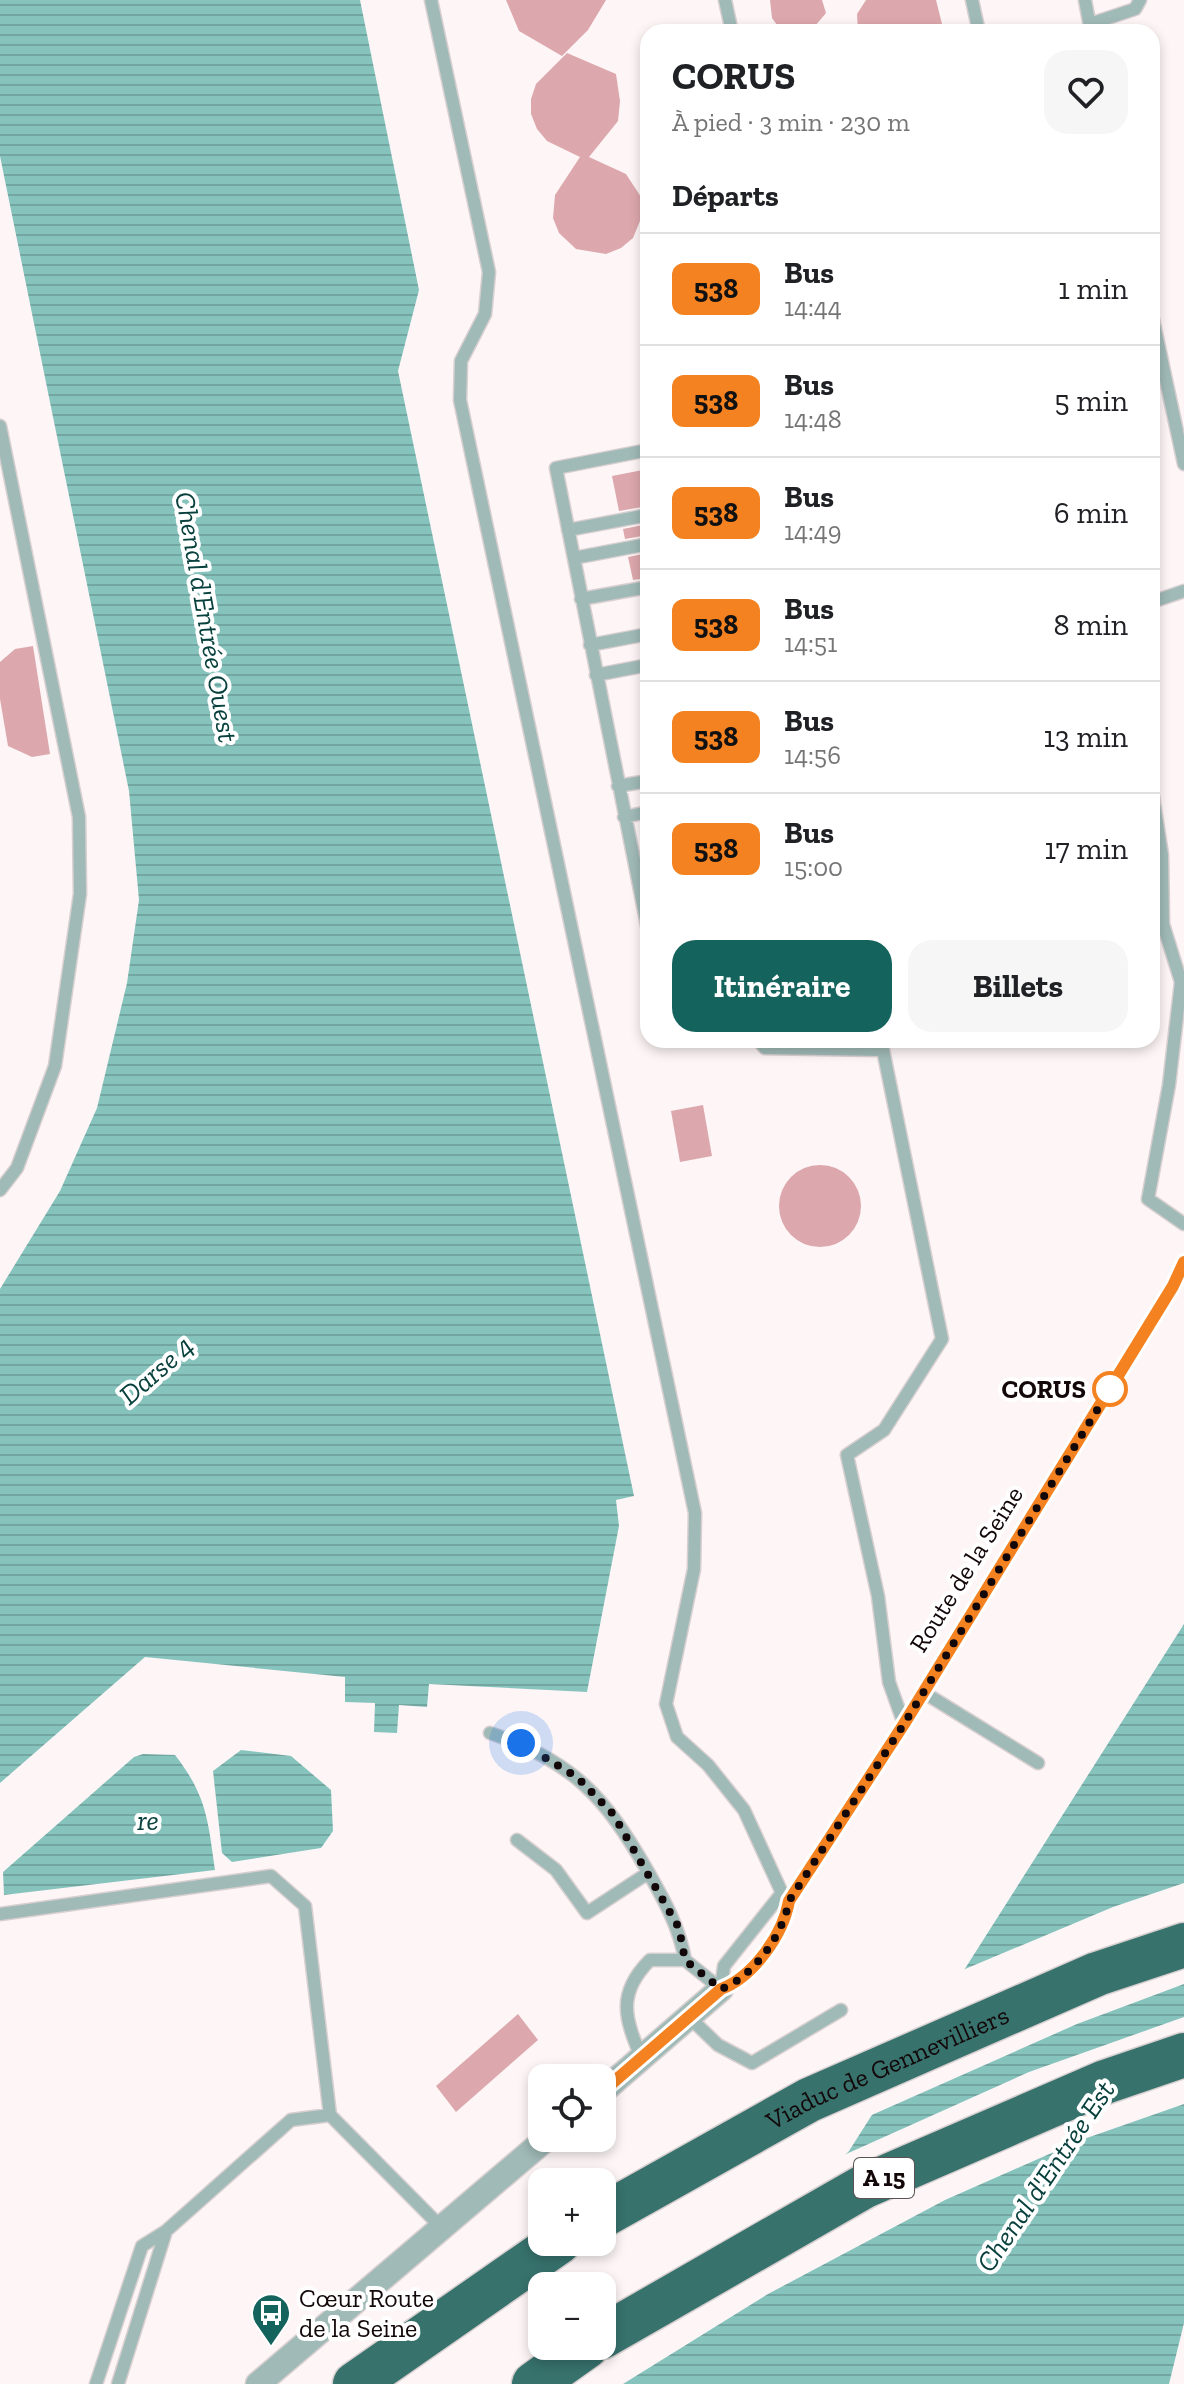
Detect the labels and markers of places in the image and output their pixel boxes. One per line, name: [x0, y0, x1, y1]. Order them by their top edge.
marker: CORUS: [1093, 1372, 1127, 1406]
place label: CORUS: [1002, 1373, 1086, 1405]
place label: Cœur Route de la Seine: [299, 2282, 434, 2344]
bus stop icon: Cœur Route de la Seine: [250, 2292, 292, 2347]

